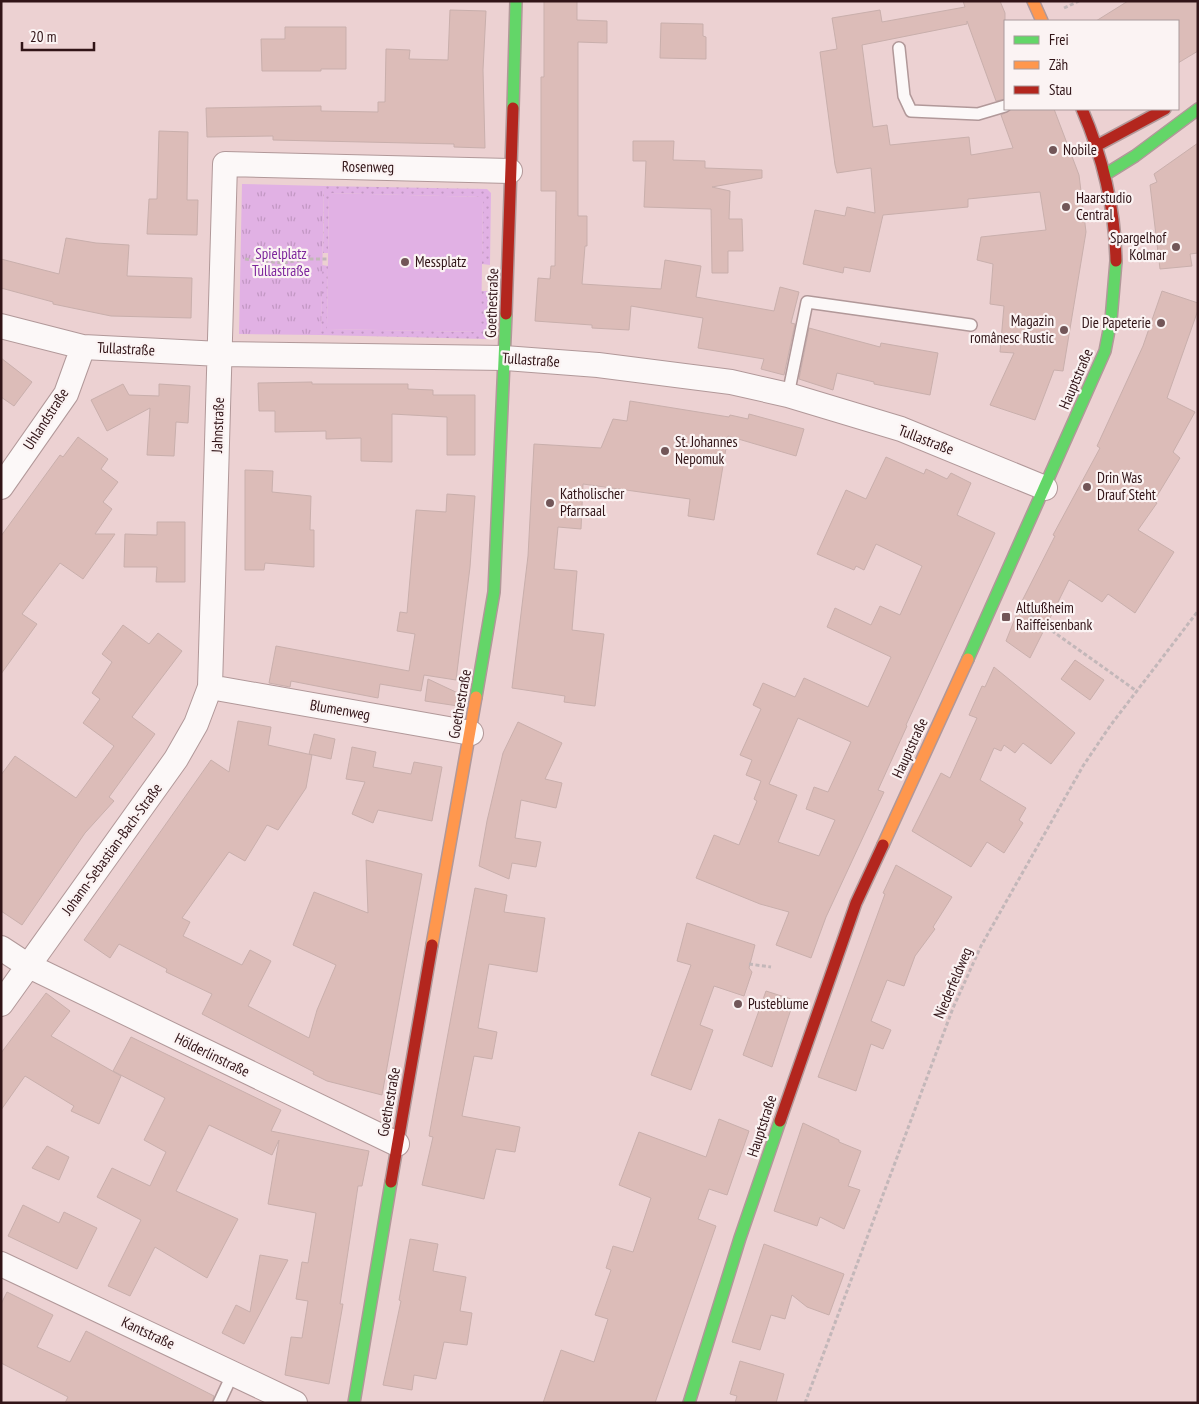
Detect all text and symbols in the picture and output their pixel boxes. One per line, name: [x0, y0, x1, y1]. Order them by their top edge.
scale bar: [22, 20, 95, 52]
legend: [1004, 20, 1179, 110]
text: 20 m: [30, 27, 56, 46]
text: Frei: [1049, 30, 1069, 49]
text: Zäh: [1049, 55, 1068, 74]
text: Stau: [1049, 80, 1072, 99]
place label: Nobile: [1063, 140, 1097, 159]
marker: Nobile: [1047, 144, 1059, 156]
street label: Rosenweg: [342, 157, 394, 176]
place label: Haarstudio Central: [1076, 188, 1132, 224]
marker: Haarstudio Central: [1060, 201, 1072, 213]
place label: Spargelhof Kolmar: [1110, 228, 1167, 264]
marker: Spargelhof Kolmar: [1170, 241, 1182, 253]
park label: Spielplatz Tullastraße: [252, 244, 310, 280]
place label: Messplatz: [415, 252, 466, 271]
marker: Messplatz: [399, 256, 411, 268]
street label: Goethestraße: [481, 268, 502, 338]
place label: Magazin românesc Rustic: [970, 311, 1055, 347]
place label: Die Papeterie: [1082, 313, 1151, 332]
marker: Die Papeterie: [1155, 317, 1167, 329]
marker: Magazin românesc Rustic: [1058, 324, 1070, 336]
street label: Tullastraße: [97, 338, 155, 359]
street label: Hauptstraße: [1054, 346, 1097, 412]
street label: Tullastraße: [502, 348, 561, 371]
street label: Uhlandstraße: [19, 384, 73, 453]
street label: Jahnstraße: [207, 397, 228, 454]
street label: Tullastraße: [896, 420, 957, 459]
place label: St. Johannes Nepomuk: [675, 432, 738, 468]
marker: St. Johannes Nepomuk: [659, 445, 671, 457]
place label: Drin Was Drauf Steht: [1097, 468, 1156, 504]
marker: Drin Was Drauf Steht: [1081, 481, 1093, 493]
place label: Katholischer Pfarrsaal: [560, 484, 625, 520]
marker: Katholischer Pfarrsaal: [544, 497, 556, 509]
place label: Altlußheim Raiffeisenbank: [1016, 598, 1092, 634]
marker: Altlußheim Raiffeisenbank: [1000, 611, 1012, 623]
street label: Goethestraße: [444, 668, 475, 740]
street label: Blumenweg: [308, 695, 372, 724]
street label: Hauptstraße: [887, 715, 932, 781]
street label: Johann-Sebastian-Bach-Straße: [57, 779, 166, 919]
street label: Niederfeldweg: [929, 944, 976, 1021]
place label: Pusteblume: [748, 994, 809, 1013]
marker: Pusteblume: [732, 998, 744, 1010]
street label: Hölderlinstraße: [172, 1028, 253, 1081]
street label: Goethestraße: [373, 1066, 404, 1138]
street label: Hauptstraße: [743, 1092, 780, 1159]
street label: Kantstraße: [119, 1312, 178, 1353]

